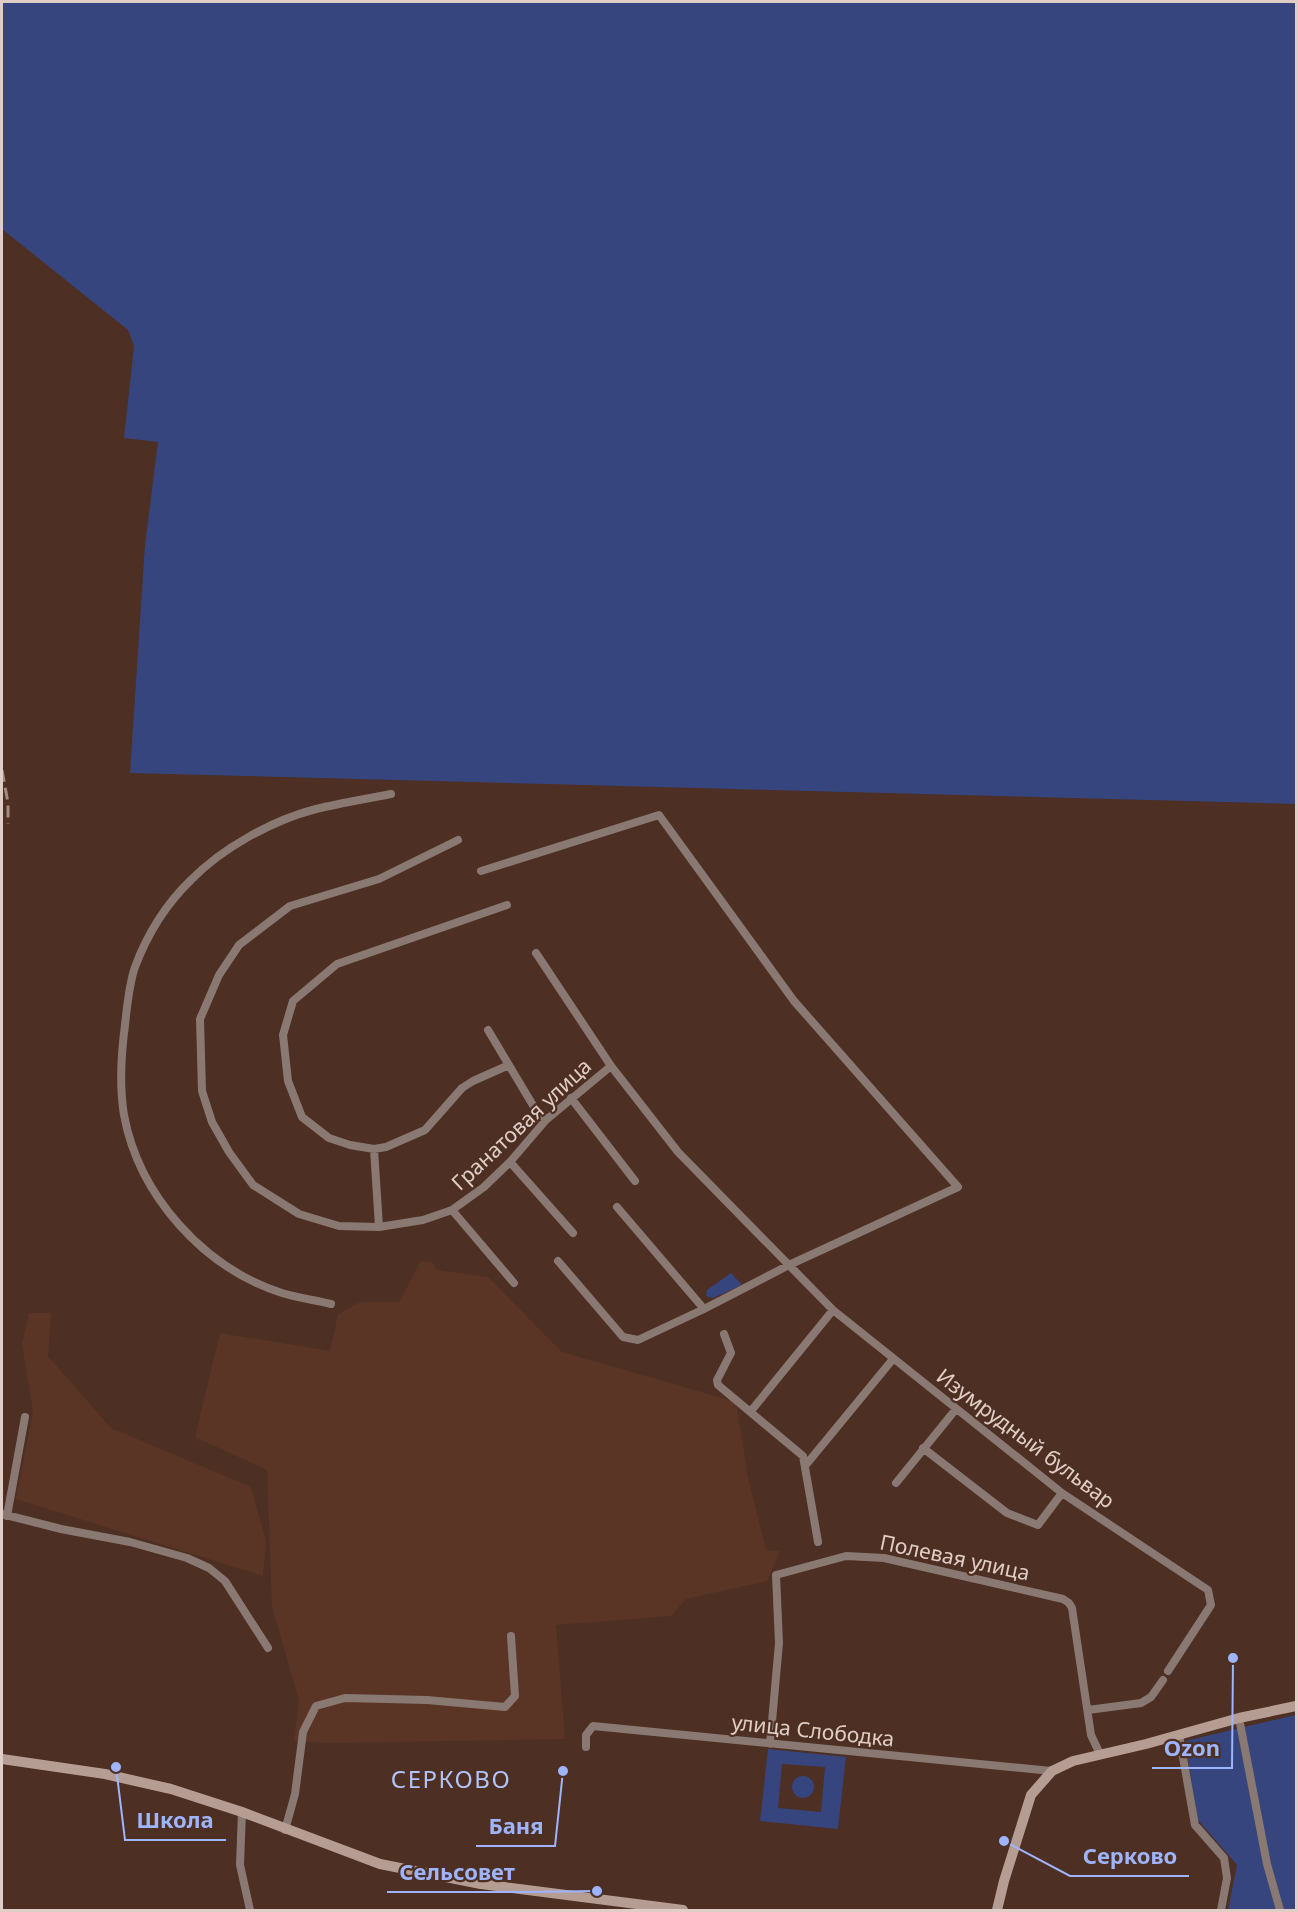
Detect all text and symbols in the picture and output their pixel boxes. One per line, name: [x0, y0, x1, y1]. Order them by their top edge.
street label: Гранатовая улица: [445, 1052, 597, 1196]
street label: Изумрудный бульвар: [931, 1362, 1121, 1514]
street label: Полевая улица: [878, 1527, 1032, 1587]
street label: улица Слободка: [730, 1708, 896, 1752]
callout: Ozon: [1152, 1728, 1232, 1768]
text: Ozon: [1164, 1732, 1220, 1762]
district label: СЕРКОВО: [391, 1762, 511, 1795]
callout: Школа: [125, 1800, 226, 1840]
text: Школа: [136, 1804, 214, 1834]
callout: Баня: [476, 1806, 555, 1846]
text: Баня: [488, 1810, 544, 1840]
callout: Серково: [1070, 1836, 1189, 1876]
text: Серково: [1083, 1840, 1177, 1870]
callout: Сельсовет: [387, 1852, 527, 1892]
text: Сельсовет: [399, 1856, 515, 1886]

